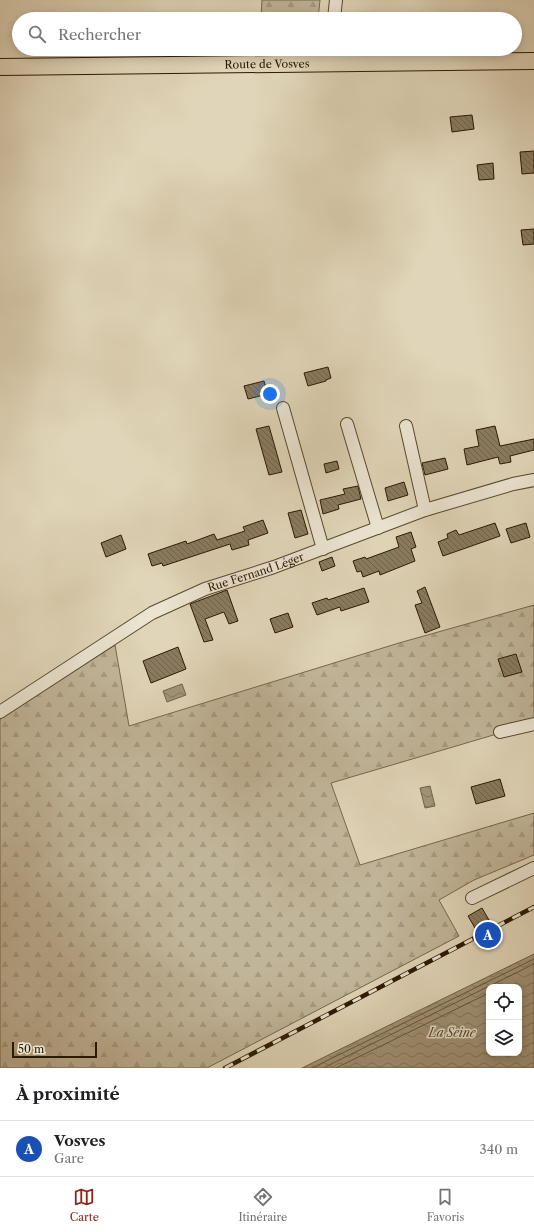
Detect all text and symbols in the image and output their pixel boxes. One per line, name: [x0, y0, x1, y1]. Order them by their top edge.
search box: [12, 12, 522, 56]
icon: search: [26, 23, 48, 45]
text: Rechercher: [58, 25, 141, 44]
street label: Route de Vosves: [224, 57, 310, 71]
your location: [260, 384, 280, 404]
street label: Rue Fernand Léger: [206, 549, 306, 595]
pin: A: [475, 920, 501, 950]
map controls: [486, 984, 522, 1056]
button: locate: [486, 984, 522, 1020]
button: layers: [486, 1020, 522, 1056]
water label: La Seine: [428, 1025, 477, 1040]
scale bar: [12, 1040, 97, 1059]
text: 50 m: [18, 1042, 44, 1056]
text: À proximité: [16, 1084, 120, 1104]
text: Vosves: [54, 1131, 105, 1150]
text: A: [24, 1141, 34, 1157]
text: 340 m: [480, 1141, 518, 1157]
text: Gare: [54, 1150, 84, 1166]
tab: Carte: [70, 1186, 99, 1224]
tab: Itinéraire: [238, 1186, 287, 1224]
tab: Favoris: [427, 1186, 464, 1224]

